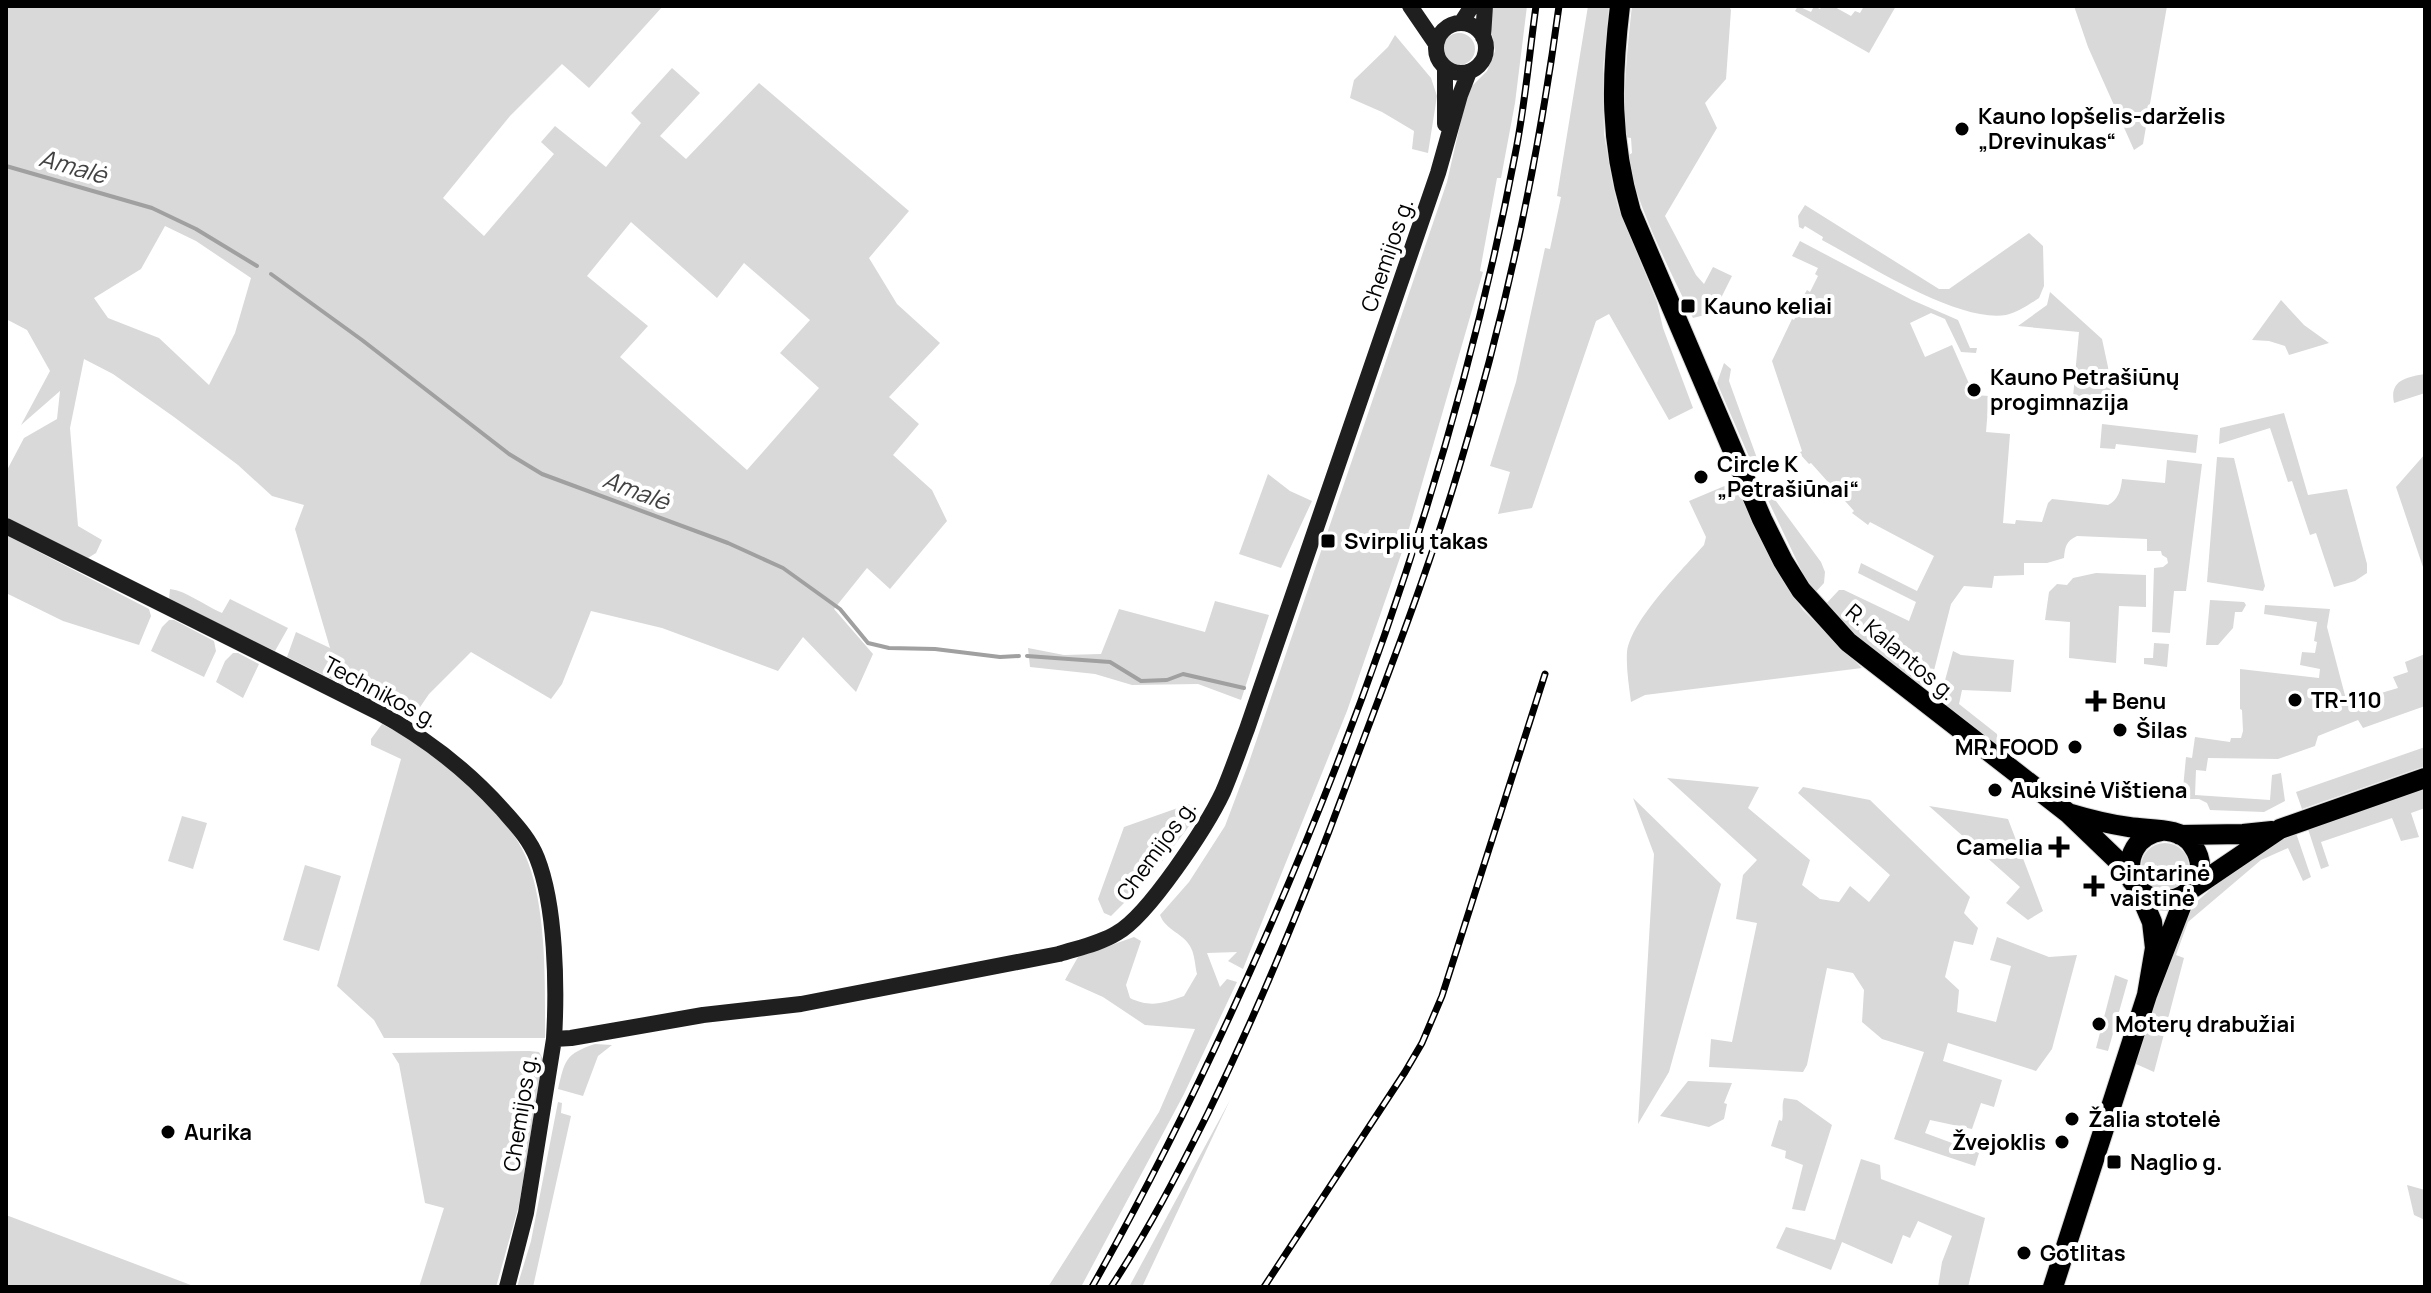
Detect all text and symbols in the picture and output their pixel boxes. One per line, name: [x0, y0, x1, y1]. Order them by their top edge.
place label: Kauno lopšelis-darželis „Drevinukas“: [1978, 101, 2225, 156]
marker: Kauno lopšelis-darželis „Drevinukas“: [1953, 120, 1971, 138]
water label: Amalė: [36, 140, 113, 191]
street label: Chemijos g.: [1354, 194, 1420, 316]
place label: Kauno keliai: [1704, 291, 1832, 321]
marker: Kauno keliai: [1679, 297, 1697, 315]
place label: Kauno Petrašiūnų progimnazija: [1990, 362, 2179, 417]
marker: Kauno Petrašiūnų progimnazija: [1965, 381, 1983, 399]
place label: Circle K „Petrašiūnai“: [1717, 449, 1859, 504]
water label: Amalė: [599, 462, 676, 518]
marker: Circle K „Petrašiūnai“: [1692, 468, 1710, 486]
place label: Svirplių takas: [1344, 526, 1488, 556]
marker: Svirplių takas: [1319, 532, 1337, 550]
street label: R. Kalantos g.: [1840, 597, 1962, 707]
street label: Technikos g.: [318, 649, 444, 735]
place label: TR-110: [2311, 685, 2382, 715]
place label: Benu: [2112, 686, 2166, 716]
marker: TR-110: [2286, 691, 2304, 709]
marker: Benu: [2087, 692, 2105, 710]
place label: Šilas: [2136, 715, 2187, 745]
marker: Šilas: [2111, 721, 2129, 739]
place label: MR. FOOD: [1955, 732, 2059, 762]
marker: MR. FOOD: [2066, 738, 2084, 756]
place label: Auksinė Vištiena: [2011, 775, 2187, 805]
marker: Auksinė Vištiena: [1986, 781, 2004, 799]
street label: Chemijos g.: [1109, 793, 1203, 907]
place label: Camelia: [1956, 832, 2043, 862]
marker: Camelia: [2050, 838, 2068, 856]
place label: Gintarinė vaistinė: [2110, 858, 2210, 913]
marker: Gintarinė vaistinė: [2085, 877, 2103, 895]
place label: Moterų drabužiai: [2115, 1009, 2295, 1039]
marker: Moterų drabužiai: [2090, 1015, 2108, 1033]
street label: Chemijos g.: [496, 1052, 544, 1174]
place label: Žalia stotelė: [2088, 1104, 2221, 1134]
marker: Žalia stotelė: [2063, 1110, 2081, 1128]
place label: Aurika: [184, 1117, 252, 1147]
marker: Aurika: [159, 1123, 177, 1141]
place label: Žvejoklis: [1952, 1127, 2046, 1157]
marker: Žvejoklis: [2053, 1133, 2071, 1151]
place label: Naglio g.: [2130, 1147, 2223, 1177]
marker: Naglio g.: [2105, 1153, 2123, 1171]
place label: Gotlitas: [2040, 1238, 2126, 1268]
marker: Gotlitas: [2015, 1244, 2033, 1262]

